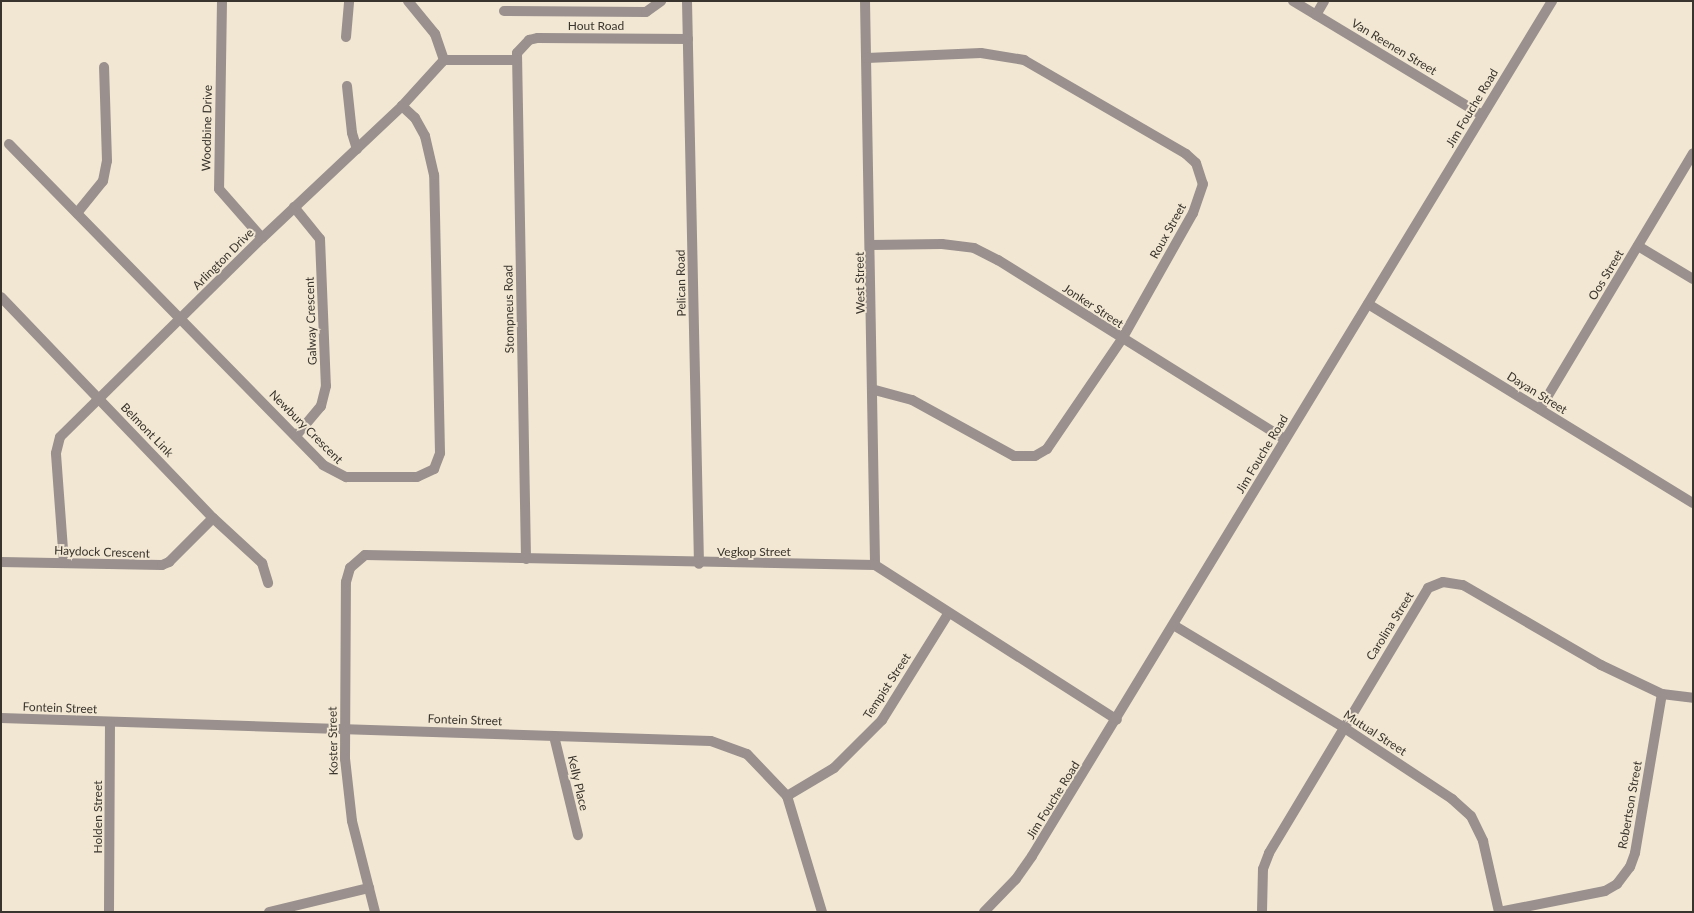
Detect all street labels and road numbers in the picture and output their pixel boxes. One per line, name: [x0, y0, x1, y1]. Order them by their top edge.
street label: Van Reenen Street: [1349, 16, 1439, 78]
street label: Hout Road: [568, 19, 624, 33]
street label: Jim Fouche Road: [1443, 66, 1501, 150]
street label: Woodbine Drive: [199, 85, 215, 171]
street label: Roux Street: [1147, 201, 1189, 261]
street label: Arlington Drive: [189, 225, 257, 293]
street label: Oos Street: [1585, 247, 1627, 303]
street label: Pelican Road: [673, 249, 689, 317]
street label: West Street: [852, 252, 868, 314]
street label: Stompneus Road: [501, 265, 517, 353]
street label: Galway Crescent: [302, 277, 320, 365]
street label: Jonker Street: [1060, 281, 1126, 331]
street label: Dayan Street: [1504, 369, 1570, 417]
street label: Newbury Crescent: [266, 387, 346, 467]
street label: Belmont Link: [118, 400, 176, 460]
street label: Jim Fouche Road: [1233, 412, 1291, 496]
street label: Haydock Crescent: [54, 543, 150, 561]
street label: Vegkop Street: [717, 545, 791, 559]
street label: Carolina Street: [1363, 589, 1417, 663]
street label: Tempist Street: [860, 650, 914, 722]
street label: Fontein Street: [23, 700, 97, 716]
street label: Koster Street: [325, 706, 341, 776]
street label: Mutual Street: [1341, 707, 1409, 759]
street label: Fontein Street: [428, 712, 502, 728]
street label: Kelly Place: [565, 754, 591, 812]
street label: Jim Fouche Road: [1023, 758, 1083, 842]
street label: Robertson Street: [1615, 760, 1645, 850]
street label: Holden Street: [91, 780, 105, 854]

